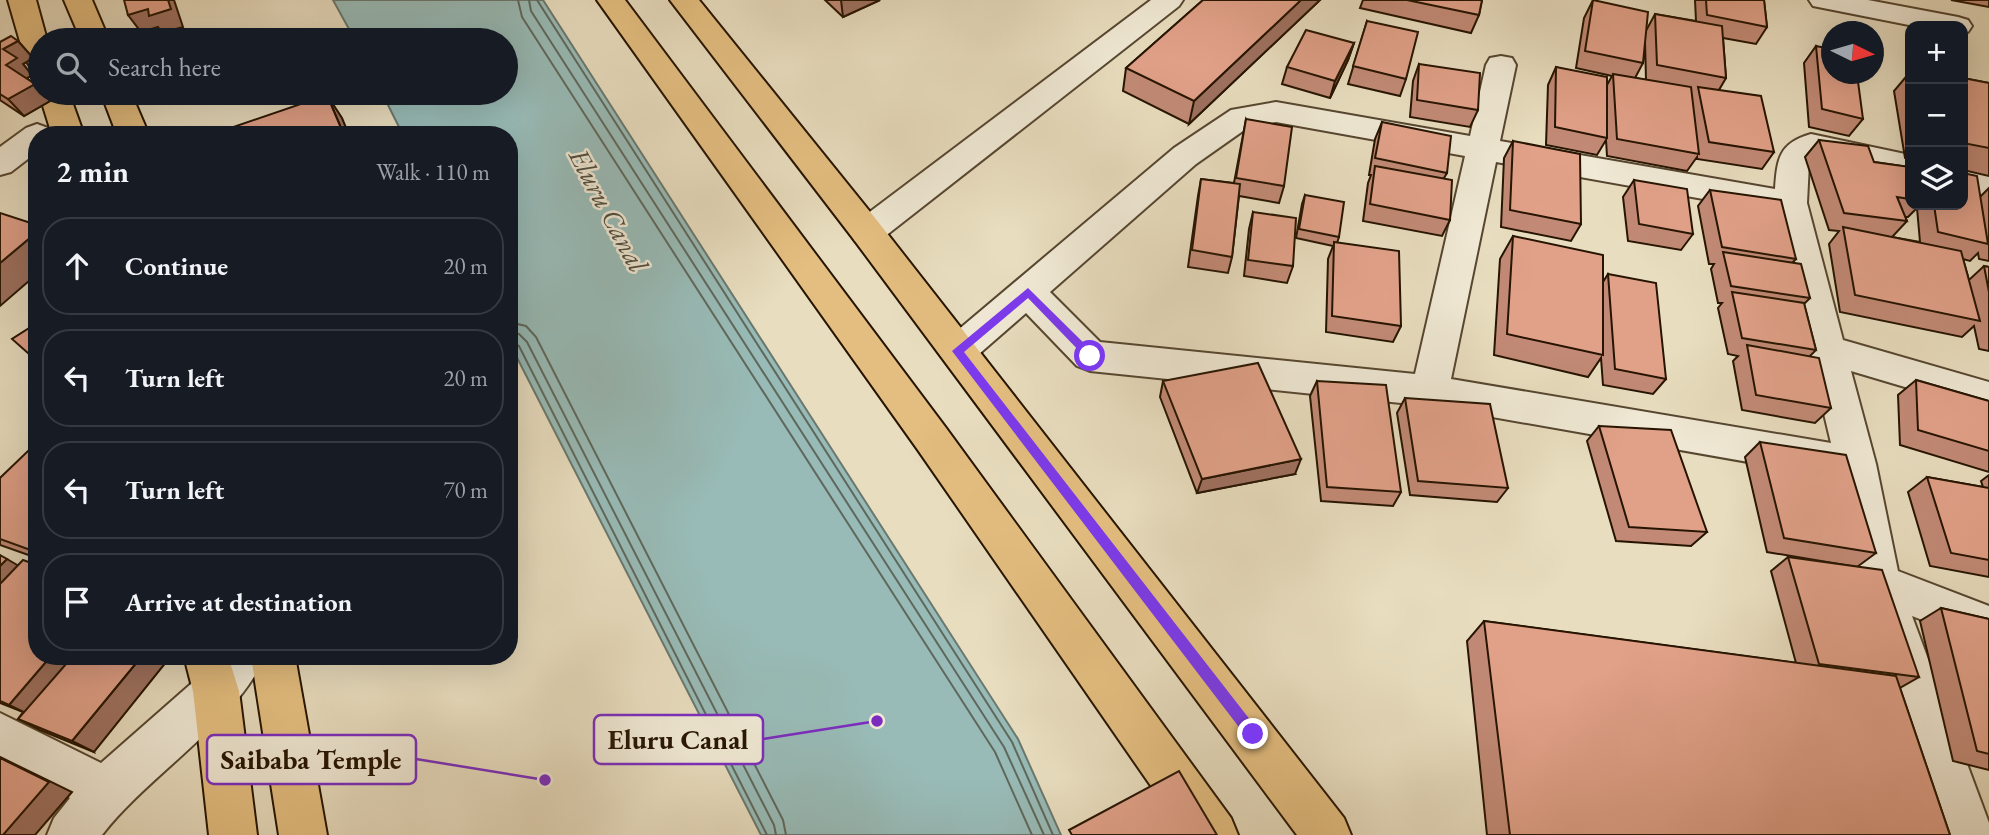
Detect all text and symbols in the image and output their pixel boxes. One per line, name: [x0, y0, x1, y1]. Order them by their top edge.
north arrow: [1821, 21, 1884, 84]
map controls: [1905, 21, 1968, 210]
button: +: [1905, 21, 1968, 84]
search box: [28, 28, 518, 105]
icon: search: [52, 48, 90, 86]
text: Search here: [108, 50, 221, 84]
button: −: [1905, 84, 1968, 147]
water label: Eluru Canal: [561, 141, 657, 279]
button: layers: [1905, 147, 1968, 210]
text: 2 min: [56, 152, 129, 191]
text: Walk · 110 m: [376, 157, 490, 187]
icon: ahead: [58, 247, 96, 285]
text: Continue: [125, 249, 228, 283]
text: 20 m: [443, 251, 488, 281]
route start: [1074, 340, 1105, 371]
icon: left: [58, 359, 96, 397]
text: Turn left: [125, 361, 224, 395]
text: 20 m: [443, 363, 488, 393]
icon: left: [58, 471, 96, 509]
text: Turn left: [125, 473, 224, 507]
text: 70 m: [443, 475, 488, 505]
icon: arrive: [58, 583, 96, 621]
text: Arrive at destination: [125, 585, 352, 619]
callout: Eluru Canal: [594, 715, 763, 764]
route end: [1237, 718, 1268, 749]
text: Eluru Canal: [608, 721, 748, 757]
callout: Saibaba Temple: [207, 735, 416, 784]
text: Saibaba Temple: [221, 741, 401, 777]

